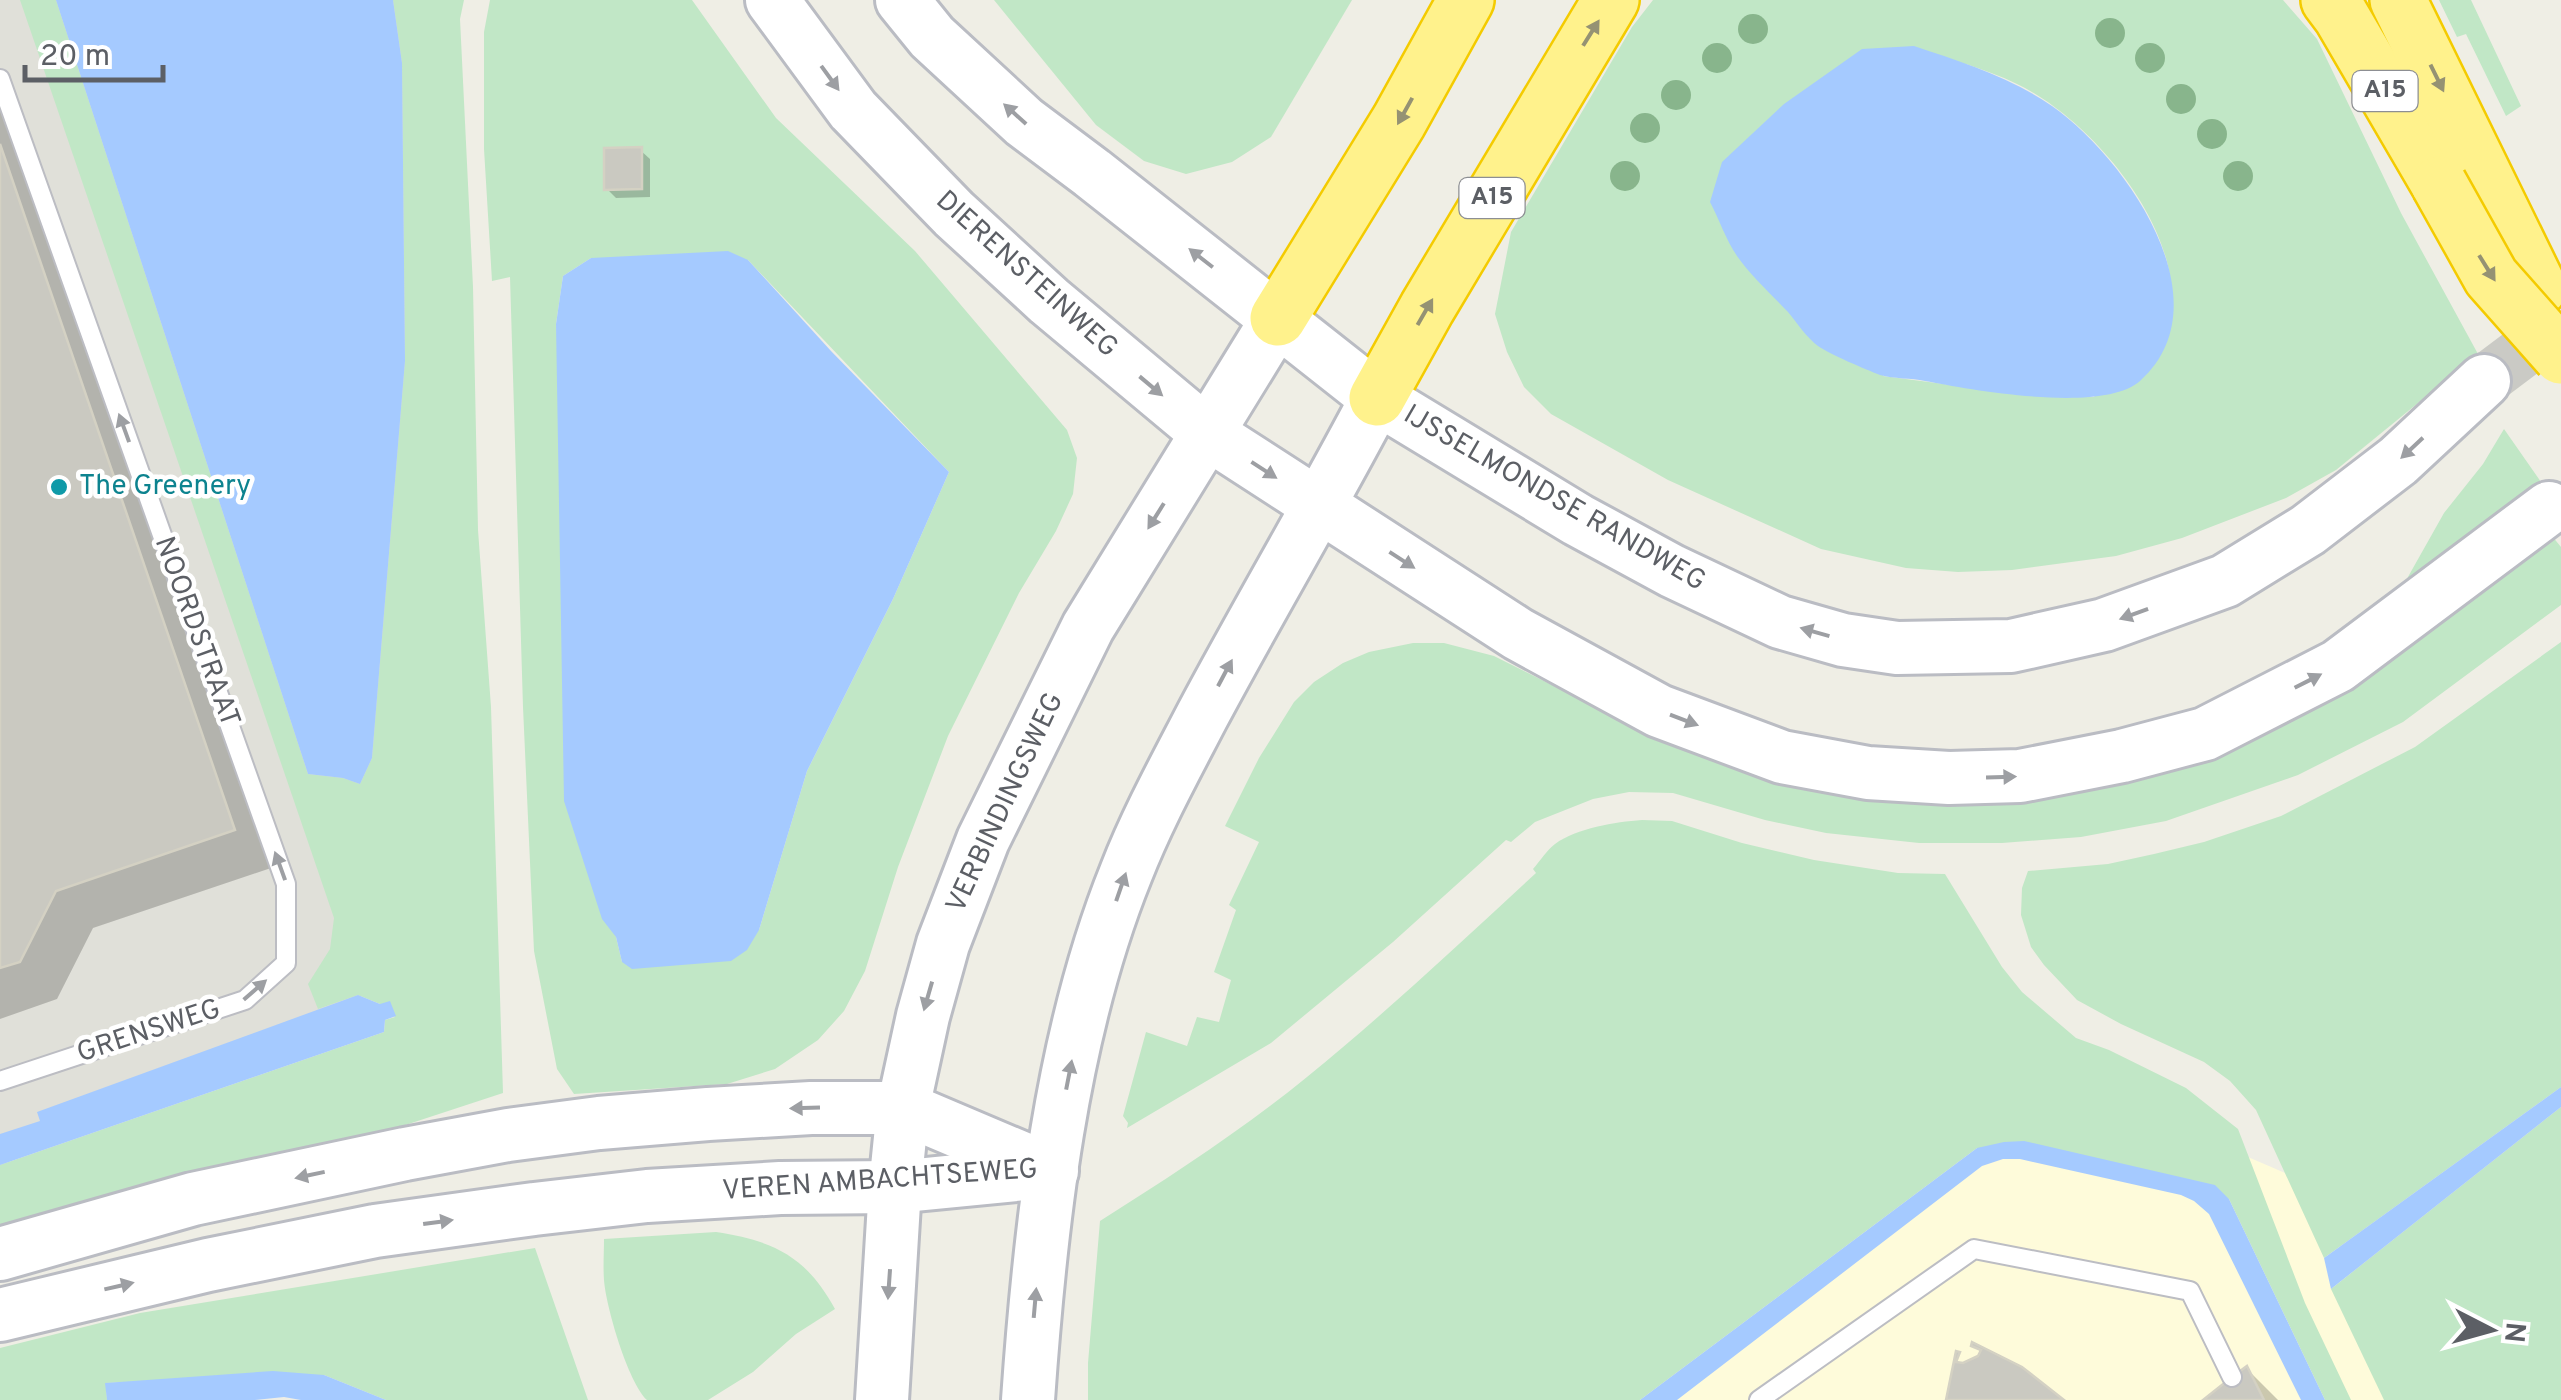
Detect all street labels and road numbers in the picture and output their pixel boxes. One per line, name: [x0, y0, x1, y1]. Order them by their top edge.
road number: A15: [2352, 71, 2418, 111]
road number: A15: [1460, 178, 1524, 218]
street label: DIERENSTEINWEG: [927, 184, 1125, 366]
street label: IJSSELMONDSE RANDWEG: [1396, 398, 1712, 600]
street label: NOORDSTRAAT: [145, 532, 247, 732]
street label: VERBINDINGSWEG: [939, 687, 1073, 919]
street label: GRENSWEG: [73, 992, 225, 1072]
street label: VEREN AMBACHTSEWEG: [721, 1152, 1039, 1210]

